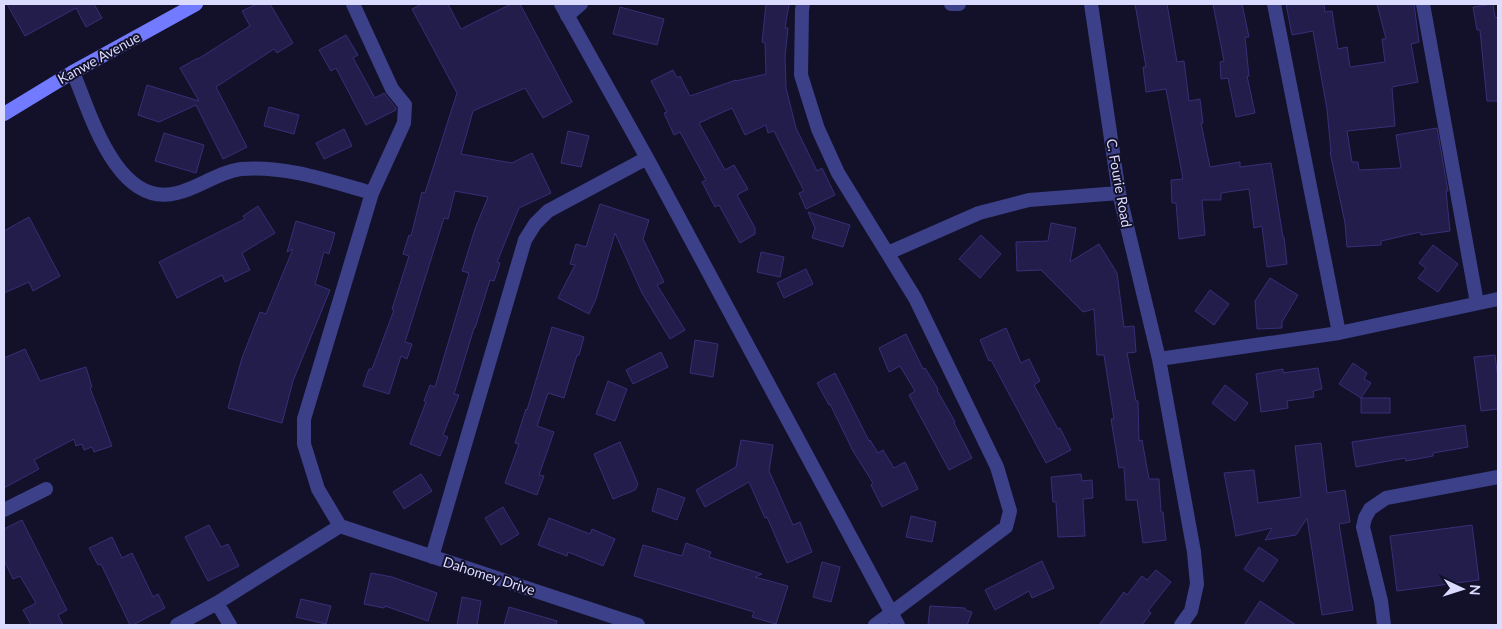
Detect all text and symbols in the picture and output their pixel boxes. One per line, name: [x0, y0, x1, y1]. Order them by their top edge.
street label: Kanwe Avenue: [55, 28, 143, 87]
street label: C. Fourie Road: [1103, 137, 1136, 229]
street label: Dahomey Drive: [441, 553, 537, 598]
north arrow: [1437, 564, 1487, 614]
text: N: [1467, 584, 1484, 596]

